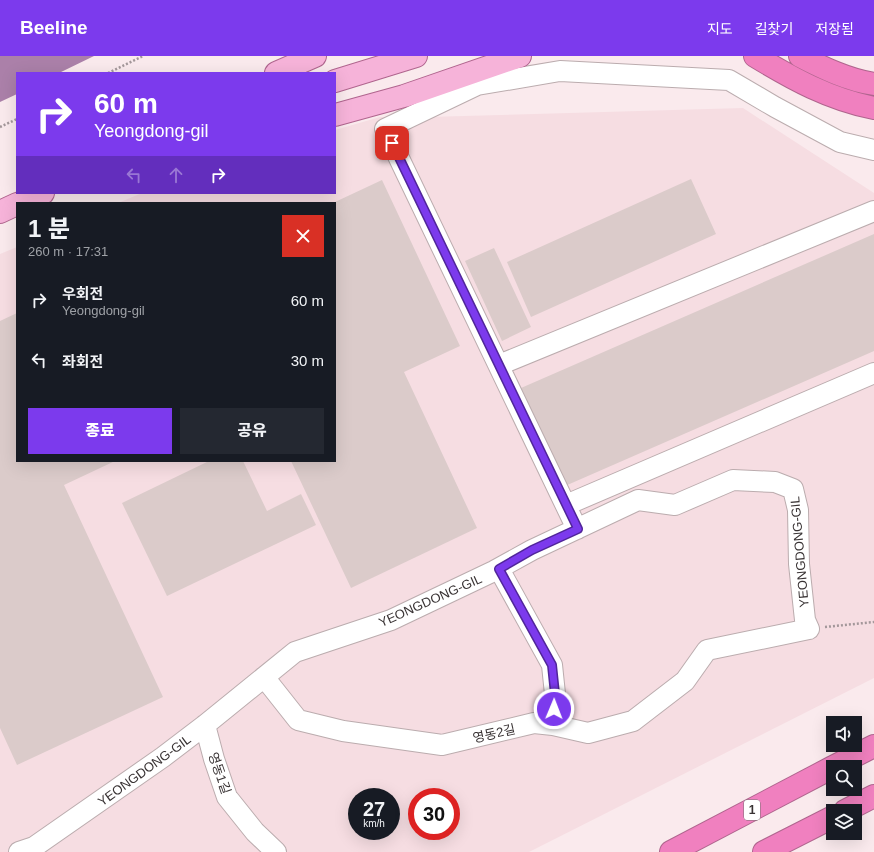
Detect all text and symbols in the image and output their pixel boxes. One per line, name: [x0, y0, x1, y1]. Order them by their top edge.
text: Beeline: [20, 17, 88, 38]
text: 지도: [707, 21, 733, 37]
text: 길찾기: [755, 21, 793, 37]
text: 저장됨: [815, 21, 854, 37]
icon: right: [28, 88, 80, 140]
text: 60 m: [94, 88, 158, 119]
text: Yeongdong-gil: [94, 121, 208, 141]
pin: [375, 126, 409, 160]
icon: arrive: [381, 132, 403, 154]
icon: left: [123, 164, 145, 186]
icon: ahead: [165, 164, 187, 186]
icon: right: [207, 164, 229, 186]
text: 1 분: [28, 215, 70, 242]
button: close: [282, 215, 324, 257]
text: 260 m · 17:31: [28, 244, 108, 259]
text: 우회전: [62, 285, 103, 302]
icon: right: [28, 289, 50, 311]
text: 60 m: [291, 292, 324, 309]
text: Yeongdong-gil: [62, 303, 145, 318]
icon: left: [28, 349, 50, 371]
text: 30 m: [291, 352, 324, 369]
text: 좌회전: [62, 353, 103, 370]
button: 종료: [28, 408, 172, 454]
button: 공유: [180, 408, 324, 454]
street label: YEONGDONG-GIL: [787, 496, 812, 608]
street label: YEONGDONG-GIL: [376, 571, 484, 630]
position arrow: [533, 688, 575, 730]
map controls: [826, 716, 862, 840]
button: sound: [826, 716, 862, 752]
street label: 영동2길: [471, 721, 517, 746]
street label: YEONGDONG-GIL: [95, 732, 194, 809]
street label: 영동1길: [205, 750, 234, 796]
button: search: [826, 760, 862, 796]
speed limit sign: 30: [408, 788, 460, 840]
text: 27: [363, 798, 385, 820]
road number: 1: [744, 800, 760, 820]
button: layers: [826, 804, 862, 840]
text: km/h: [363, 818, 385, 829]

